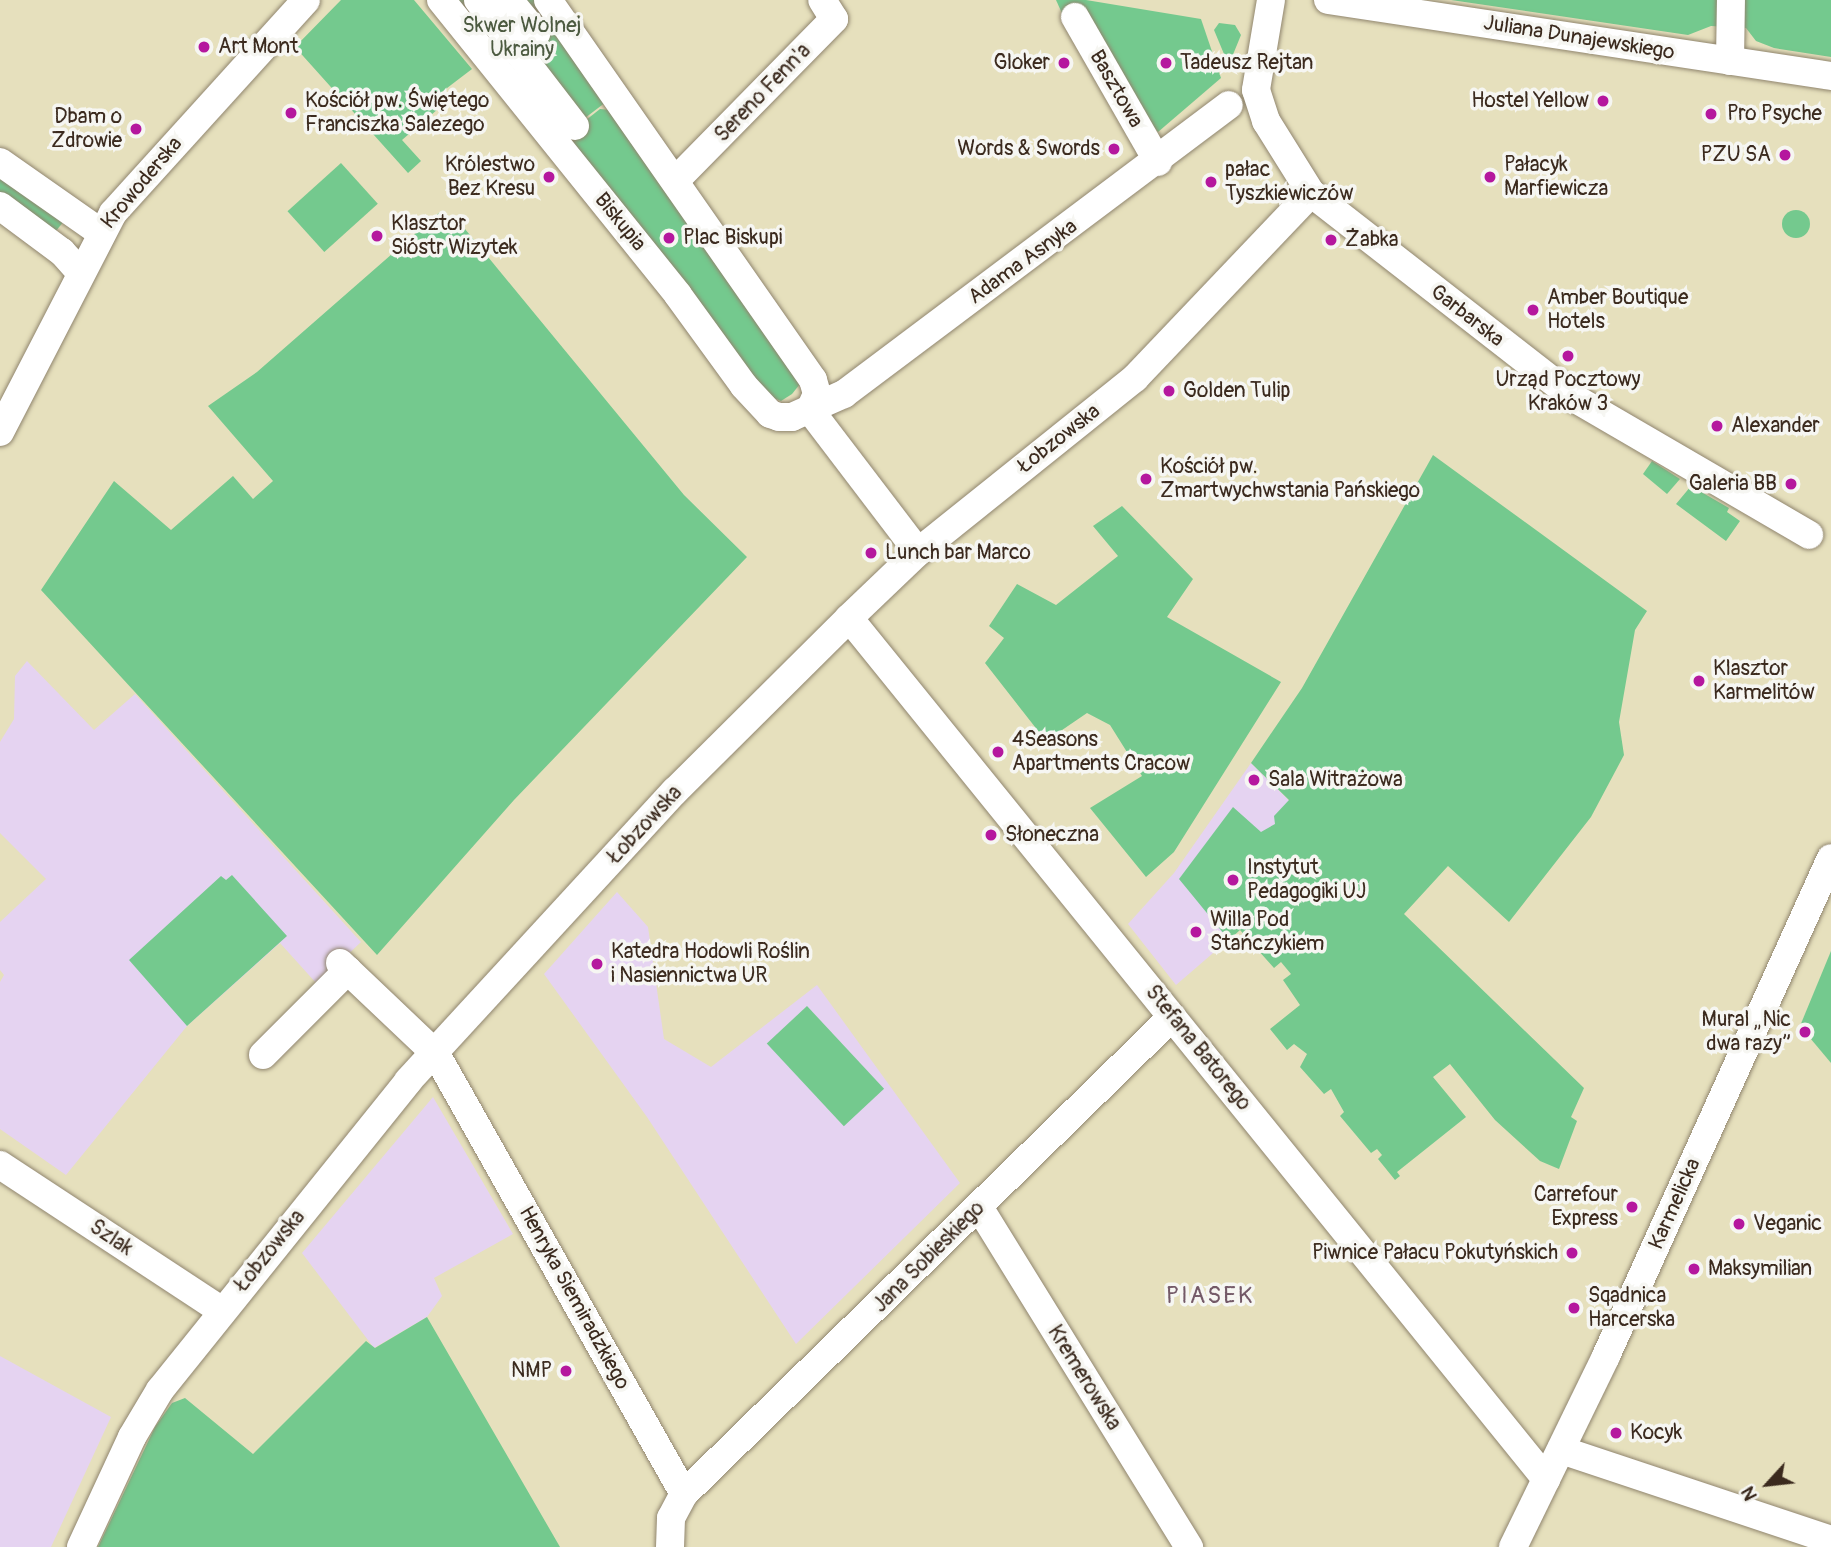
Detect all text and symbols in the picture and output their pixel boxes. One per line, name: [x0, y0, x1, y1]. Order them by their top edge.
street label: Juliana Dunajewskiego: [1482, 10, 1676, 66]
park label: Skwer Wolnej Ukrainy: [463, 13, 581, 63]
place label: Art Mont: [218, 34, 298, 60]
street label: Sereno Fenn'a: [710, 38, 816, 148]
marker: Art Mont: [196, 39, 212, 55]
street label: Basztowa: [1084, 46, 1148, 132]
place label: Gloker: [993, 50, 1050, 76]
place label: Tadeusz Rejtan: [1180, 50, 1313, 76]
marker: Gloker: [1056, 55, 1072, 71]
marker: Tadeusz Rejtan: [1158, 55, 1174, 71]
place label: Kościół pw. Świętego Franciszka Salezego: [305, 88, 489, 138]
place label: Hostel Yellow: [1471, 88, 1589, 114]
marker: Hostel Yellow: [1595, 93, 1611, 109]
place label: Pro Psyche: [1727, 101, 1822, 127]
place label: Dbam o Zdrowie: [51, 104, 122, 154]
marker: Pro Psyche: [1701, 104, 1721, 124]
marker: Kościół pw. Świętego Franciszka Salezego: [283, 105, 299, 121]
marker: Dbam o Zdrowie: [128, 121, 144, 137]
street label: Krowoderska: [96, 132, 188, 234]
place label: Words & Swords: [957, 136, 1100, 162]
marker: Words & Swords: [1106, 141, 1122, 157]
place label: PZU SA: [1701, 142, 1771, 168]
marker: PZU SA: [1777, 147, 1793, 163]
place label: Królestwo Bez Kresu: [445, 152, 535, 202]
place label: Pałacyk Marfiewicza: [1504, 152, 1608, 202]
place label: pałac Tyszkiewiczów: [1225, 157, 1353, 207]
marker: Królestwo Bez Kresu: [541, 169, 557, 185]
marker: Pałacyk Marfiewicza: [1482, 169, 1498, 185]
marker: pałac Tyszkiewiczów: [1203, 174, 1219, 190]
street label: Biskupia: [589, 188, 651, 256]
place label: Klasztor Sióstr Wizytek: [391, 211, 518, 261]
street label: Adama Asnyka: [964, 214, 1082, 310]
place label: Plac Biskupi: [683, 225, 783, 251]
place label: Żabka: [1345, 227, 1399, 253]
marker: Klasztor Sióstr Wizytek: [369, 228, 385, 244]
marker: Plac Biskupi: [661, 230, 677, 246]
marker: Żabka: [1323, 232, 1339, 248]
street label: Garbarska: [1425, 279, 1509, 353]
place label: Amber Boutique Hotels: [1547, 285, 1688, 335]
marker: Amber Boutique Hotels: [1525, 302, 1541, 318]
marker: Urząd Pocztowy Kraków 3: [1560, 348, 1576, 364]
place label: Urząd Pocztowy Kraków 3: [1495, 367, 1641, 417]
place label: Golden Tulip: [1183, 378, 1290, 404]
marker: Golden Tulip: [1161, 383, 1177, 399]
street label: Łobzowska: [1013, 399, 1105, 479]
place label: Alexander: [1731, 413, 1820, 439]
marker: Alexander: [1709, 418, 1725, 434]
place label: Kościół pw. Zmartwychwstania Pańskiego: [1160, 454, 1420, 504]
marker: Kościół pw. Zmartwychwstania Pańskiego: [1138, 471, 1154, 487]
place label: Galeria BB: [1689, 471, 1777, 497]
marker: Galeria BB: [1783, 476, 1799, 492]
place label: Lunch bar Marco: [885, 540, 1031, 566]
marker: Lunch bar Marco: [863, 545, 879, 561]
place label: Klasztor Karmelitów: [1713, 656, 1815, 706]
marker: Klasztor Karmelitów: [1691, 673, 1707, 689]
place label: 4Seasons Apartments Cracow: [1012, 727, 1190, 777]
marker: 4Seasons Apartments Cracow: [990, 744, 1006, 760]
place label: Sala Witrażowa: [1268, 767, 1403, 793]
marker: Sala Witrażowa: [1246, 772, 1262, 788]
street label: Łobzowska: [602, 781, 688, 869]
place label: Słoneczna: [1005, 822, 1099, 848]
marker: Słoneczna: [983, 827, 999, 843]
place label: Instytut Pedagogiki UJ: [1247, 855, 1366, 905]
marker: Instytut Pedagogiki UJ: [1225, 872, 1241, 888]
place label: Willa Pod Stańczykiem: [1210, 907, 1324, 957]
marker: Willa Pod Stańczykiem: [1188, 924, 1204, 940]
place label: Katedra Hodowli Roślin i Nasiennictwa UR: [611, 939, 810, 989]
marker: Katedra Hodowli Roślin i Nasiennictwa UR: [589, 956, 605, 972]
street label: Stefana Batorego: [1140, 980, 1256, 1116]
place label: Mural „Nic dwa razy”: [1702, 1007, 1791, 1057]
marker: Mural „Nic dwa razy”: [1797, 1024, 1813, 1040]
street label: Karmelicka: [1644, 1155, 1706, 1253]
place label: Carrefour Express: [1534, 1182, 1618, 1232]
street label: Jana Sobieskiego: [868, 1196, 990, 1318]
marker: Carrefour Express: [1624, 1199, 1640, 1215]
street label: Henryka Siemiradzkiego: [513, 1202, 635, 1394]
street label: Łobzowska: [229, 1205, 311, 1297]
place label: Veganic: [1753, 1211, 1822, 1237]
street label: Szlak: [85, 1214, 137, 1262]
marker: Veganic: [1731, 1216, 1747, 1232]
place label: Piwnice Pałacu Pokutyńskich: [1312, 1240, 1558, 1266]
marker: Piwnice Pałacu Pokutyńskich: [1564, 1245, 1580, 1261]
place label: Maksymilian: [1708, 1256, 1812, 1282]
marker: Maksymilian: [1686, 1261, 1702, 1277]
district label: PIASEK: [1166, 1282, 1254, 1310]
place label: Sqadnica Harcerska: [1588, 1283, 1675, 1333]
marker: Sqadnica Harcerska: [1566, 1300, 1582, 1316]
street label: Kremerowska: [1042, 1321, 1126, 1435]
place label: NMP: [511, 1358, 552, 1384]
marker: NMP: [558, 1363, 574, 1379]
place label: Kocyk: [1630, 1420, 1682, 1446]
marker: Kocyk: [1608, 1425, 1624, 1441]
north arrow: [1733, 1449, 1803, 1519]
text: N: [1736, 1482, 1763, 1505]

